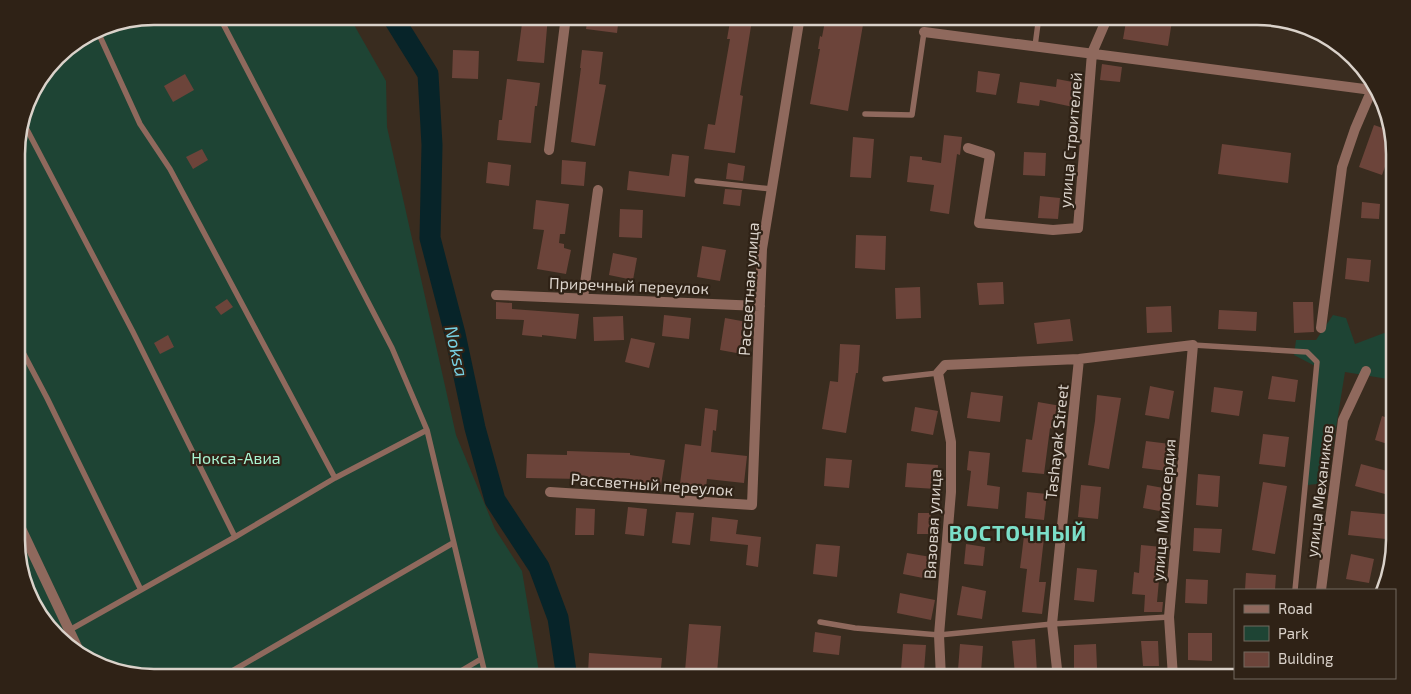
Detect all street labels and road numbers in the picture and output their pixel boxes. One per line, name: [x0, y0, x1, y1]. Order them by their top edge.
street label: улица Строителей: [1055, 71, 1086, 209]
street label: Рассветная улица: [734, 222, 763, 357]
street label: Приречный переулок: [549, 273, 710, 298]
street label: Tashayak Street: [1040, 383, 1072, 501]
street label: улица Механиков: [1301, 424, 1338, 558]
street label: улица Милосердия: [1147, 438, 1180, 582]
street label: Вязовая улица: [920, 468, 945, 580]
street label: Рассветный переулок: [570, 469, 734, 500]

